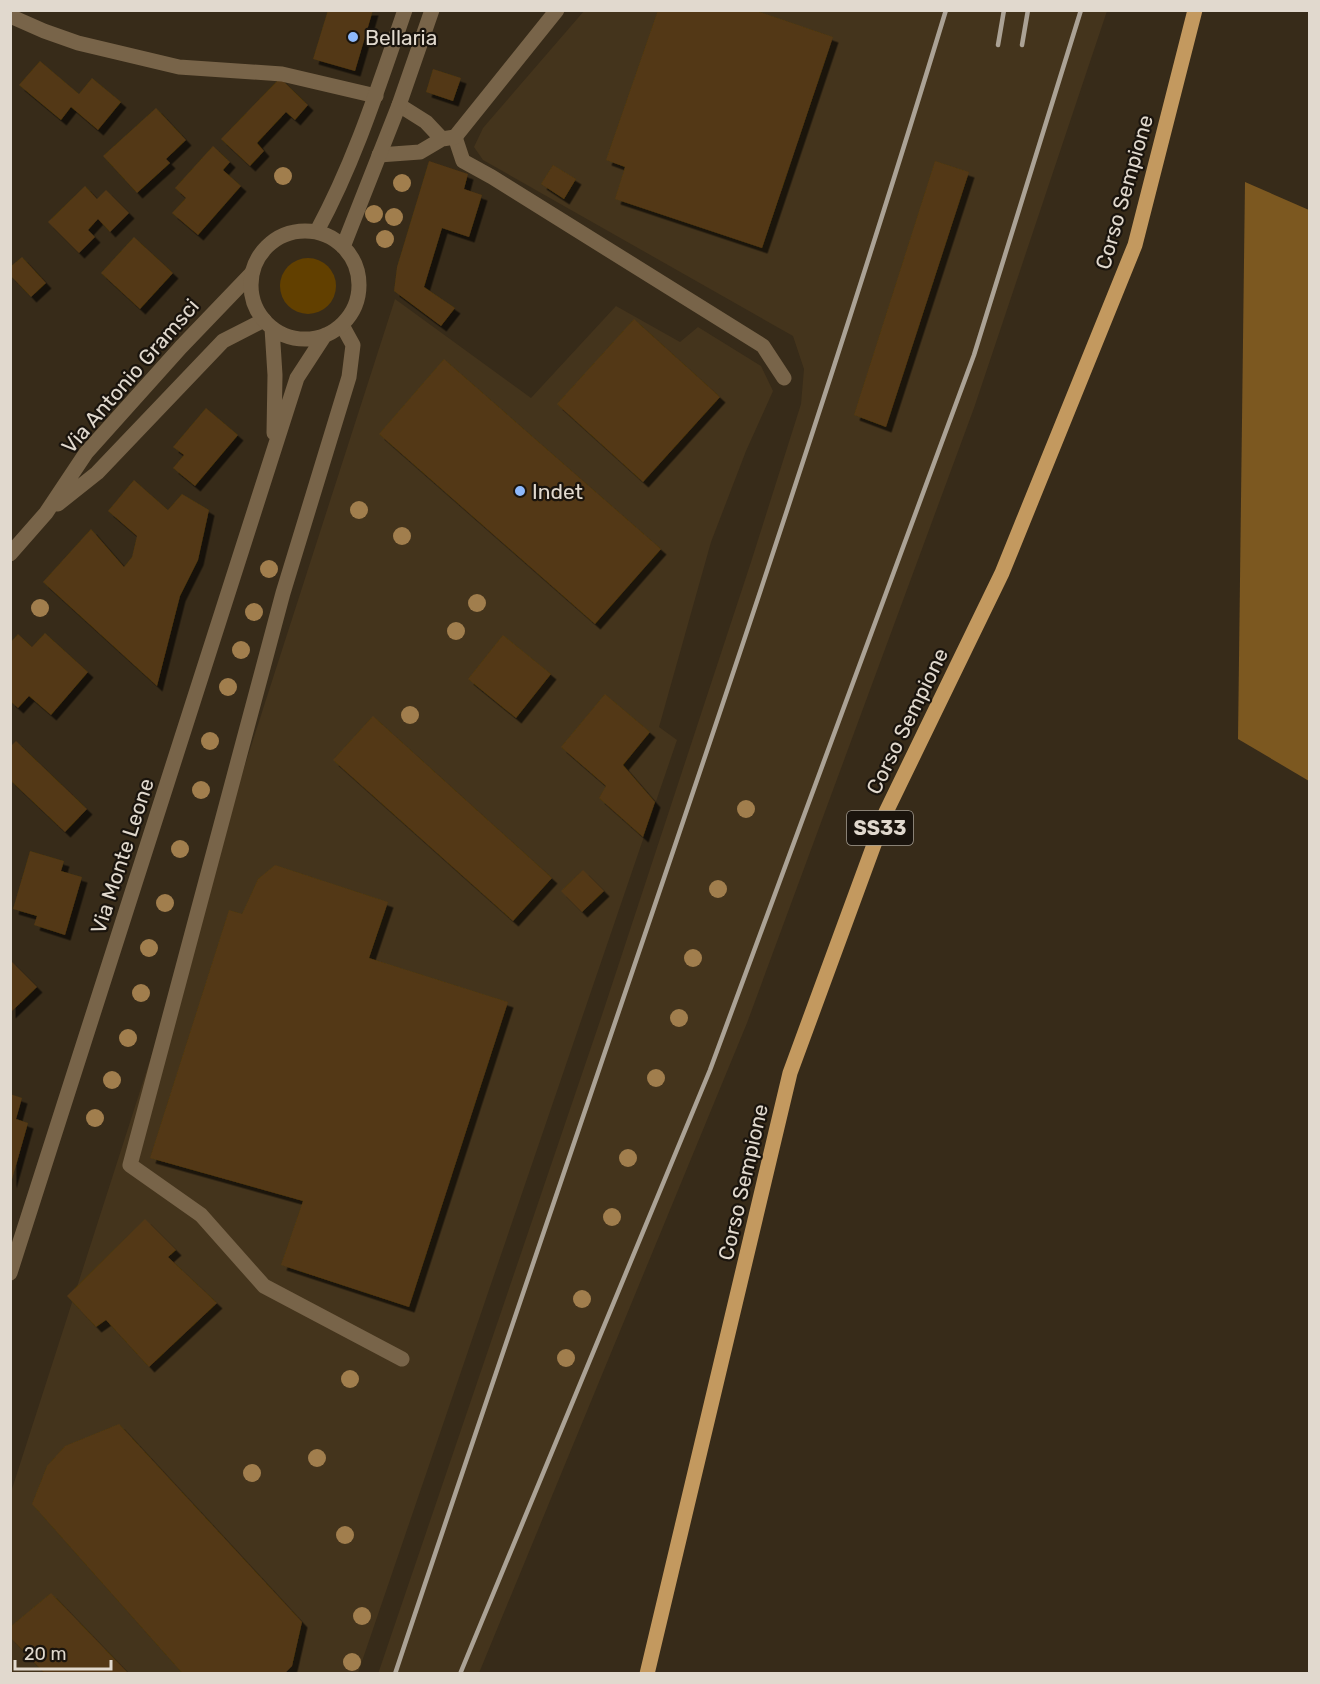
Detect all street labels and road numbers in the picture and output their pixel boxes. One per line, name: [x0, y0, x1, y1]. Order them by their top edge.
street label: Corso Sempione: [1090, 112, 1158, 272]
street label: Via Antonio Gramsci: [56, 294, 204, 458]
street label: Corso Sempione: [861, 644, 953, 798]
street label: Via Monte Leone: [85, 775, 159, 937]
road number: SS33: [847, 811, 913, 845]
street label: Corso Sempione: [713, 1101, 773, 1263]

